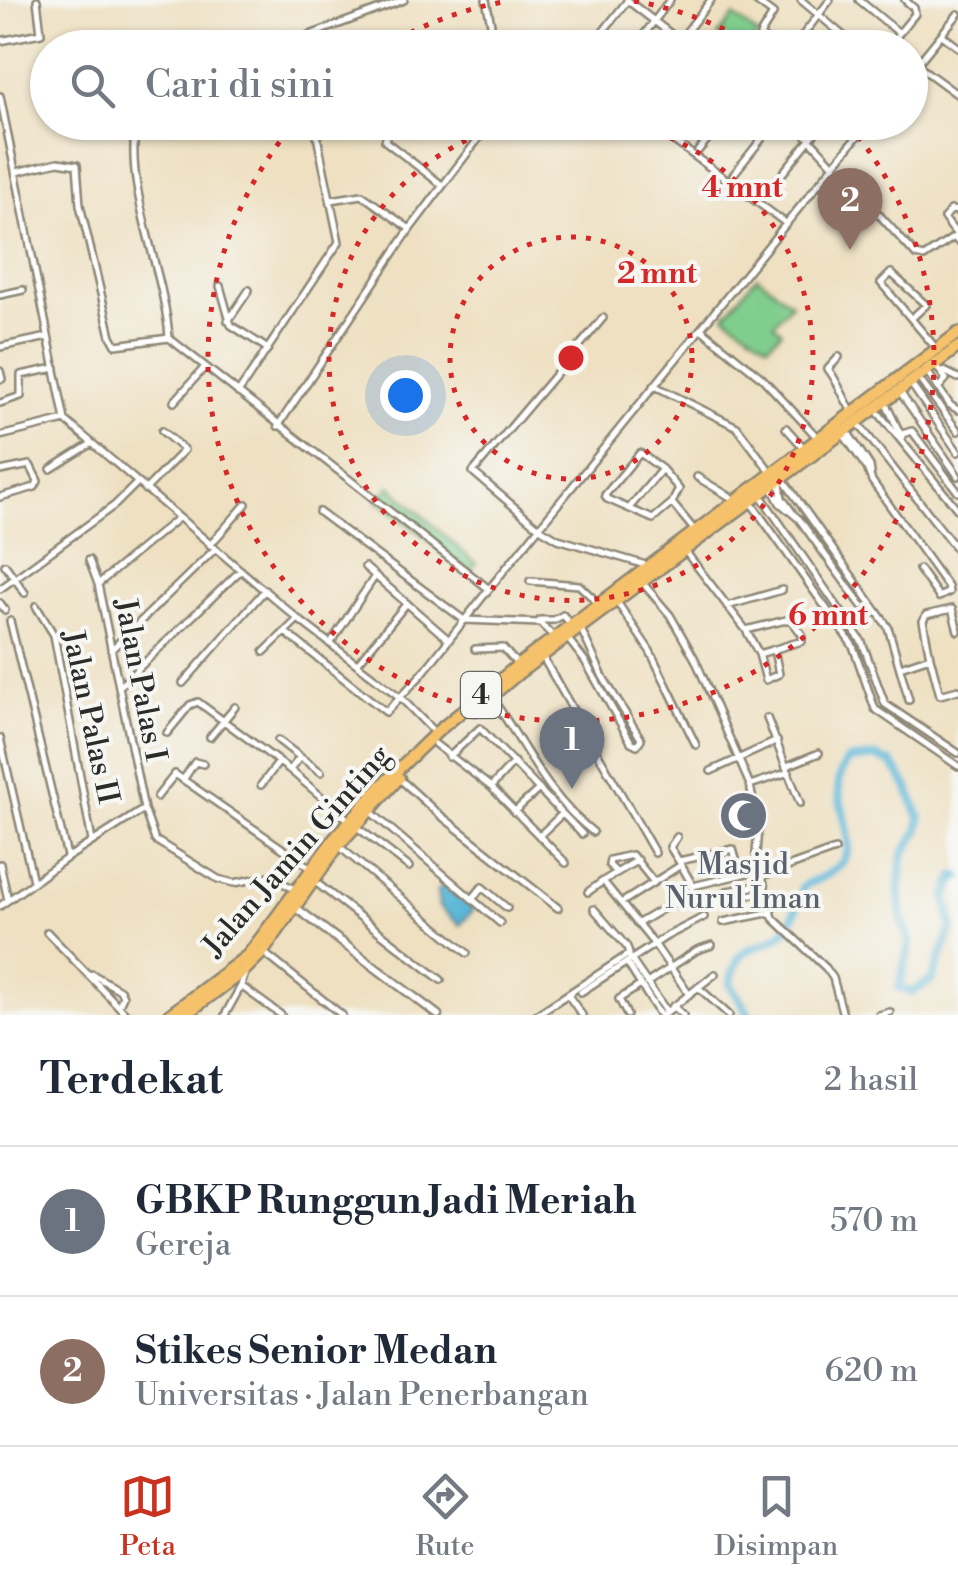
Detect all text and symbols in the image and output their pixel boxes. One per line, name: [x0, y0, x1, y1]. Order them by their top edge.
search box: [30, 30, 928, 140]
icon: search: [65, 58, 120, 113]
text: Cari di sini: [145, 62, 334, 109]
pin: 2: [818, 168, 882, 250]
text: 4 mnt: [701, 169, 783, 207]
text: 2 mnt: [617, 255, 697, 293]
centre of rings: [553, 340, 589, 376]
your location: [380, 370, 431, 421]
street label: Jalan Palas I: [105, 594, 175, 765]
text: 6 mnt: [788, 597, 868, 635]
street label: Jalan Palas II: [53, 626, 127, 808]
road number: 4: [461, 672, 501, 718]
pin: 1: [540, 706, 604, 789]
street label: Jalan Jamin Ginting: [194, 737, 400, 965]
mosque icon: Masjid Nurul Iman: [717, 790, 769, 842]
place label: Masjid Nurul Iman: [665, 846, 821, 918]
text: Terdekat: [40, 1054, 223, 1107]
text: 2 hasil: [824, 1060, 918, 1100]
text: GBKP Runggun Jadi Meriah: [135, 1178, 637, 1225]
text: 1: [65, 1201, 80, 1241]
text: 570 m: [830, 1201, 918, 1241]
text: Gereja: [135, 1225, 231, 1265]
text: Stikes Senior Medan: [135, 1328, 497, 1375]
text: 2: [62, 1351, 83, 1391]
text: 620 m: [825, 1351, 918, 1391]
text: Universitas · Jalan Penerbangan: [135, 1375, 589, 1415]
tab: Peta: [120, 1469, 176, 1564]
tab: Rute: [415, 1469, 475, 1564]
tab: Disimpan: [714, 1469, 838, 1564]

